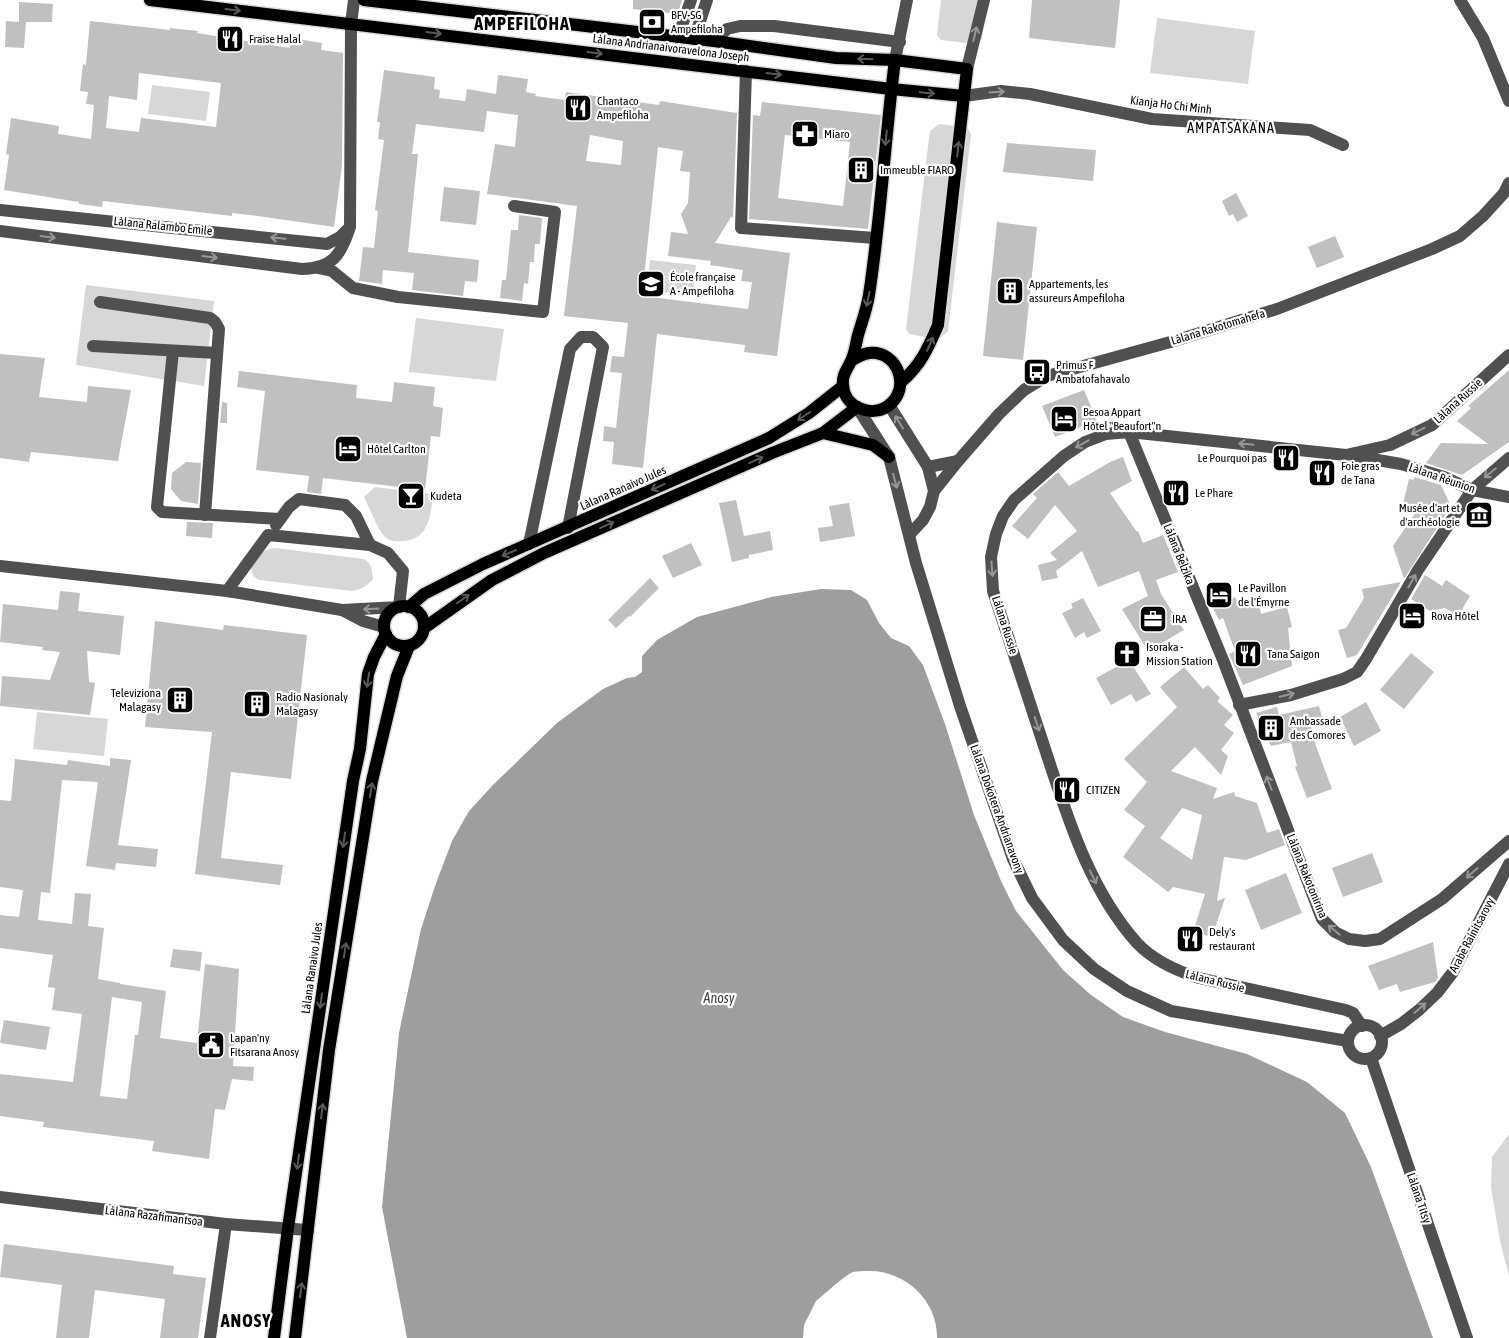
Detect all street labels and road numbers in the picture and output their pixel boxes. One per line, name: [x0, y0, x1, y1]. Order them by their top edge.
street label: Làlana Andrianaivoravelona Joseph: [592, 31, 750, 65]
street label: Kianja Ho Chi Minh: [1129, 93, 1213, 117]
street label: Làlana Ralambo Emile: [113, 214, 213, 238]
street label: Làlana Rakotomahefa: [1169, 306, 1267, 348]
street label: Làlana Russie: [1431, 376, 1485, 426]
street label: Làlana Réunion: [1407, 460, 1477, 496]
street label: Làlana Ranaivo Jules: [578, 463, 668, 513]
street label: Làlana Belzika: [1160, 522, 1198, 586]
street label: Làlana Russie: [989, 594, 1021, 656]
street label: Làlana Dokotera Andrianavony: [967, 743, 1027, 875]
street label: Làlana Rakotonirina: [1284, 832, 1330, 920]
street label: Arabe Rainitsarovy: [1446, 895, 1498, 975]
street label: Làlana Ranaivo Jules: [299, 921, 325, 1015]
street label: Làlana Russie: [1184, 967, 1246, 995]
street label: Làlana Titsy: [1404, 1171, 1434, 1225]
street label: Làlana Razafimantsoa: [104, 1203, 204, 1229]

